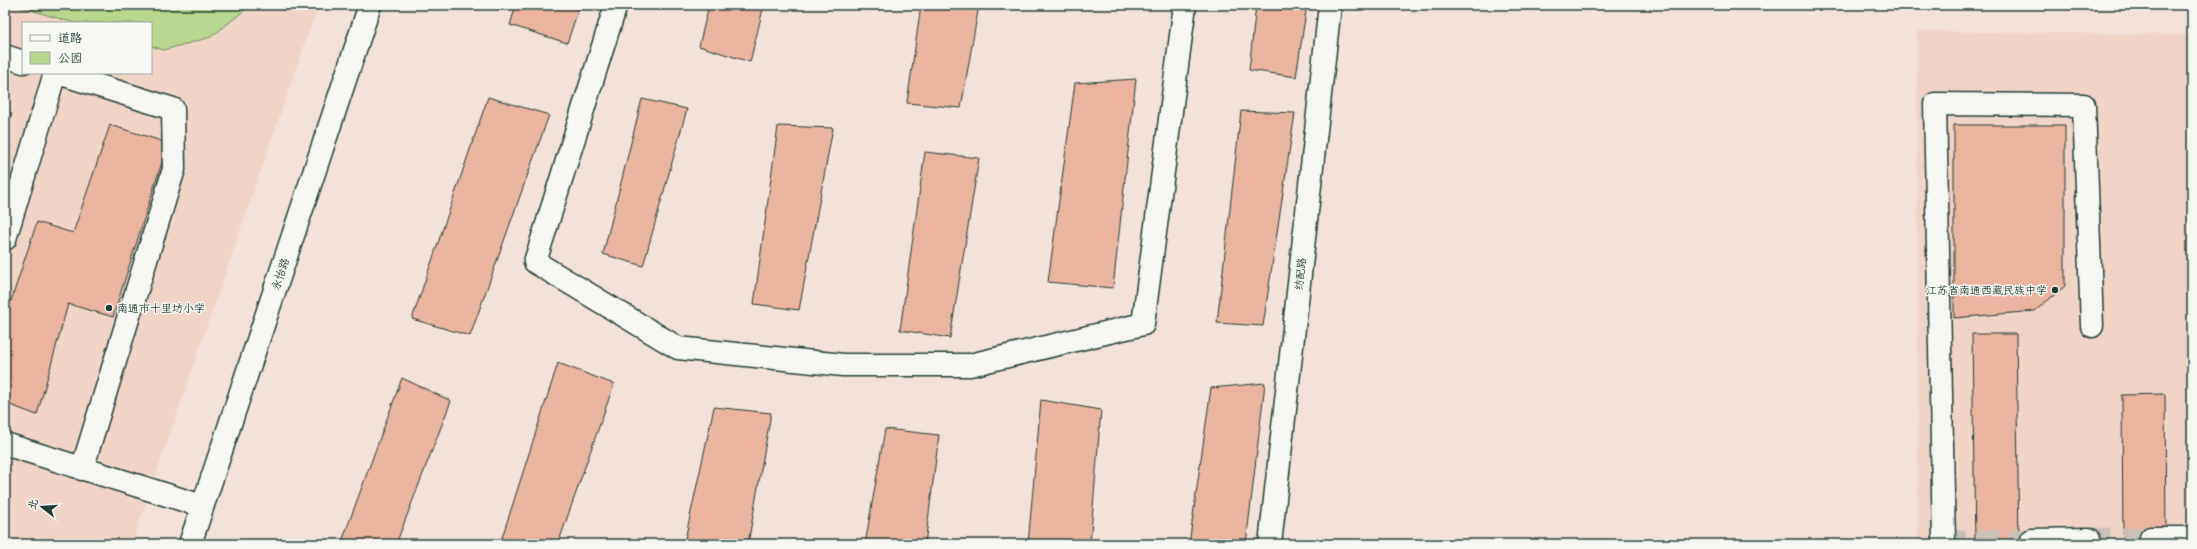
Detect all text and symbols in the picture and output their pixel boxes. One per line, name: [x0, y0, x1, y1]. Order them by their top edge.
legend: [22, 22, 152, 74]
text: 道路: [58, 31, 82, 46]
text: 公园: [58, 51, 82, 66]
street label: 永怡路: [269, 256, 292, 292]
street label: 纺配路: [1292, 257, 1309, 291]
place label: 江苏省南通西藏民族中学: [1926, 284, 2047, 297]
marker: 江苏省南通西藏民族中学: [2050, 285, 2060, 295]
place label: 南通市十里坊小学: [117, 302, 205, 315]
marker: 南通市十里坊小学: [104, 303, 114, 313]
north arrow: [22, 487, 62, 527]
text: 北: [25, 497, 41, 511]

